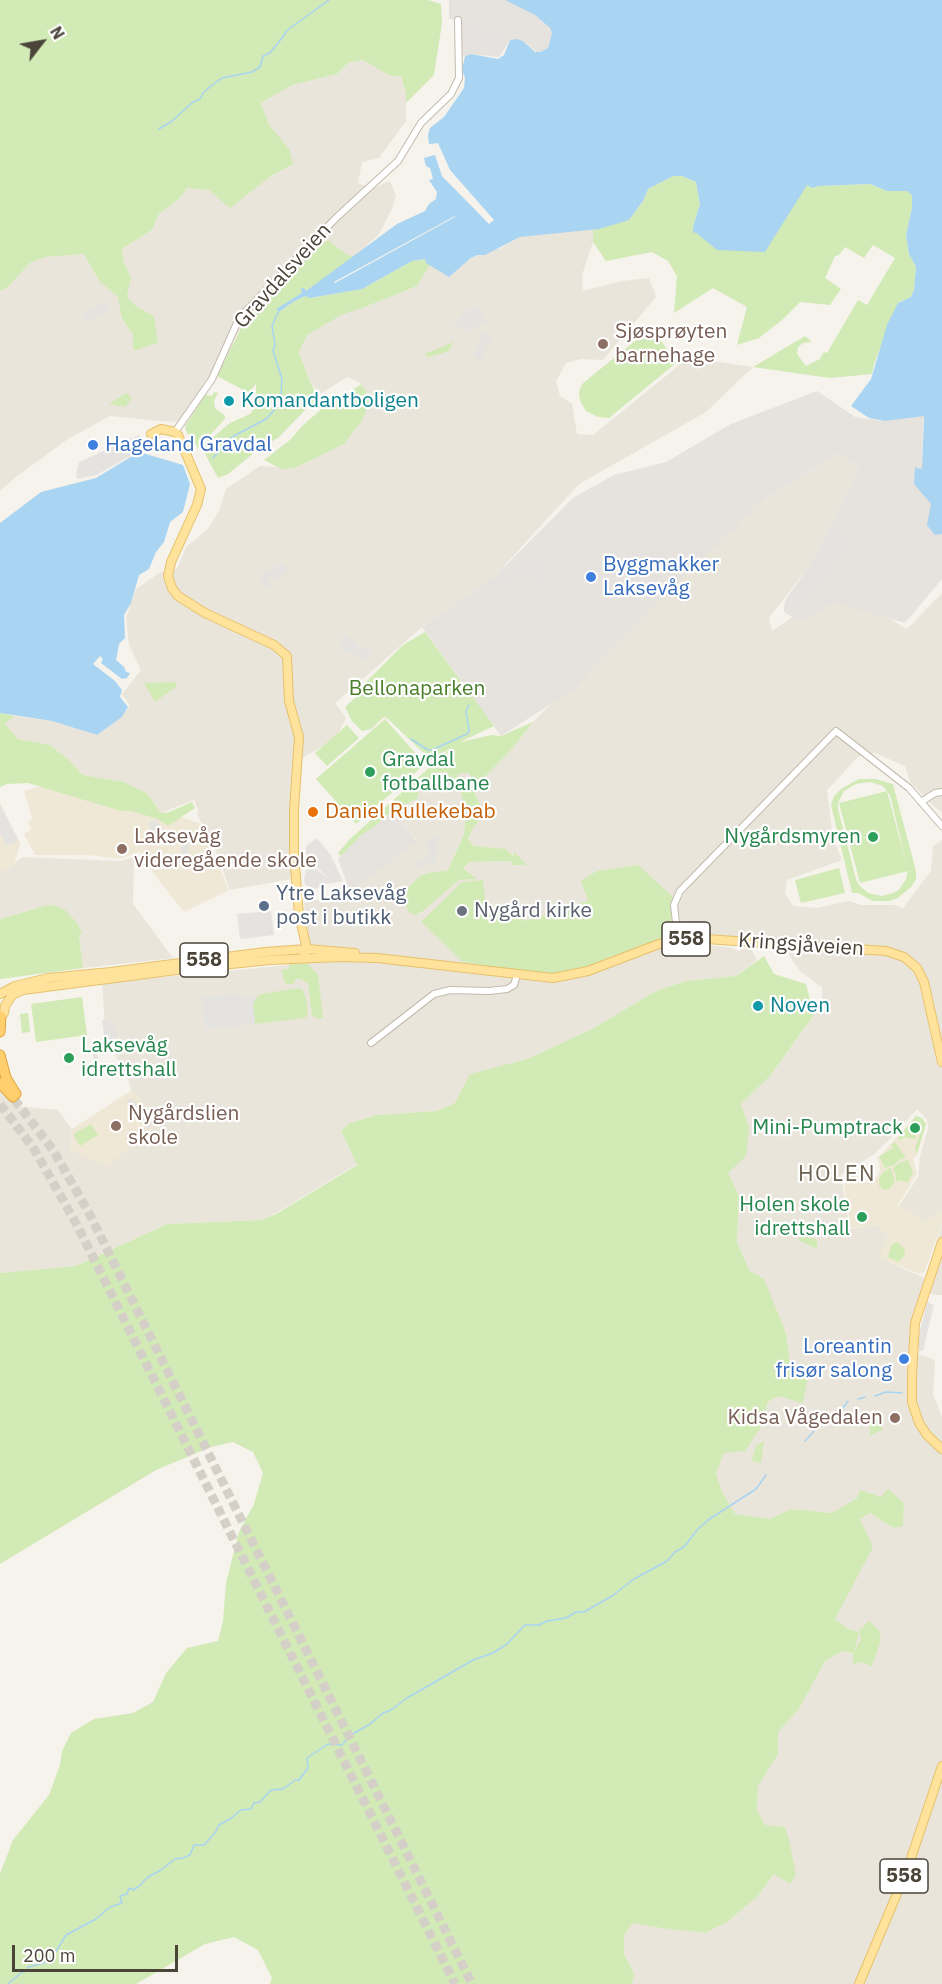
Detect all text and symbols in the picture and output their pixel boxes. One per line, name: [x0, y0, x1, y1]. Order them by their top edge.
north arrow: [12, 12, 72, 72]
text: N: [46, 23, 69, 43]
street label: Gravdalsveien: [229, 218, 337, 334]
place label: Sjøsprøyten barnehage: [615, 319, 727, 369]
marker: Sjøsprøyten barnehage: [596, 337, 610, 351]
place label: Komandantboligen: [241, 388, 419, 414]
marker: Komandantboligen: [222, 394, 236, 408]
place label: Hageland Gravdal: [105, 432, 272, 458]
marker: Hageland Gravdal: [86, 438, 100, 452]
place label: Byggmakker Laksevåg: [603, 552, 719, 602]
marker: Byggmakker Laksevåg: [584, 570, 598, 584]
park label: Bellonaparken: [349, 676, 485, 702]
place label: Gravdal fotballbane: [382, 747, 489, 797]
marker: Gravdal fotballbane: [363, 765, 377, 779]
place label: Daniel Rullekebab: [325, 799, 496, 825]
marker: Daniel Rullekebab: [306, 805, 320, 819]
place label: Laksevåg videregående skole: [134, 824, 317, 874]
place label: Nygårdsmyren: [724, 824, 861, 850]
marker: Nygårdsmyren: [866, 830, 880, 844]
marker: Laksevåg videregående skole: [115, 842, 129, 856]
place label: Ytre Laksevåg post i butikk: [276, 881, 406, 931]
place label: Nygård kirke: [474, 898, 592, 924]
marker: Ytre Laksevåg post i butikk: [257, 899, 271, 913]
marker: Nygård kirke: [455, 904, 469, 918]
road number: 558: [662, 922, 710, 956]
street label: Kringsjåveien: [737, 928, 865, 962]
road number: 558: [180, 943, 228, 977]
place label: Noven: [770, 993, 830, 1019]
marker: Noven: [751, 999, 765, 1013]
place label: Laksevåg idrettshall: [81, 1033, 177, 1083]
marker: Laksevåg idrettshall: [62, 1051, 76, 1065]
place label: Nygårdslien skole: [128, 1101, 239, 1151]
place label: Mini-Pumptrack: [752, 1115, 903, 1141]
marker: Nygårdslien skole: [109, 1119, 123, 1133]
marker: Mini-Pumptrack: [908, 1121, 922, 1135]
district label: HOLEN: [798, 1162, 876, 1188]
place label: Holen skole idrettshall: [739, 1192, 850, 1242]
marker: Holen skole idrettshall: [855, 1210, 869, 1224]
place label: Loreantin frisør salong: [775, 1334, 892, 1384]
marker: Loreantin frisør salong: [897, 1352, 911, 1366]
place label: Kidsa Vågedalen: [727, 1405, 883, 1431]
marker: Kidsa Vågedalen: [888, 1411, 902, 1425]
road number: 558: [880, 1859, 928, 1893]
scale bar: [15, 1933, 182, 1971]
text: 200 m: [23, 1944, 75, 1967]

